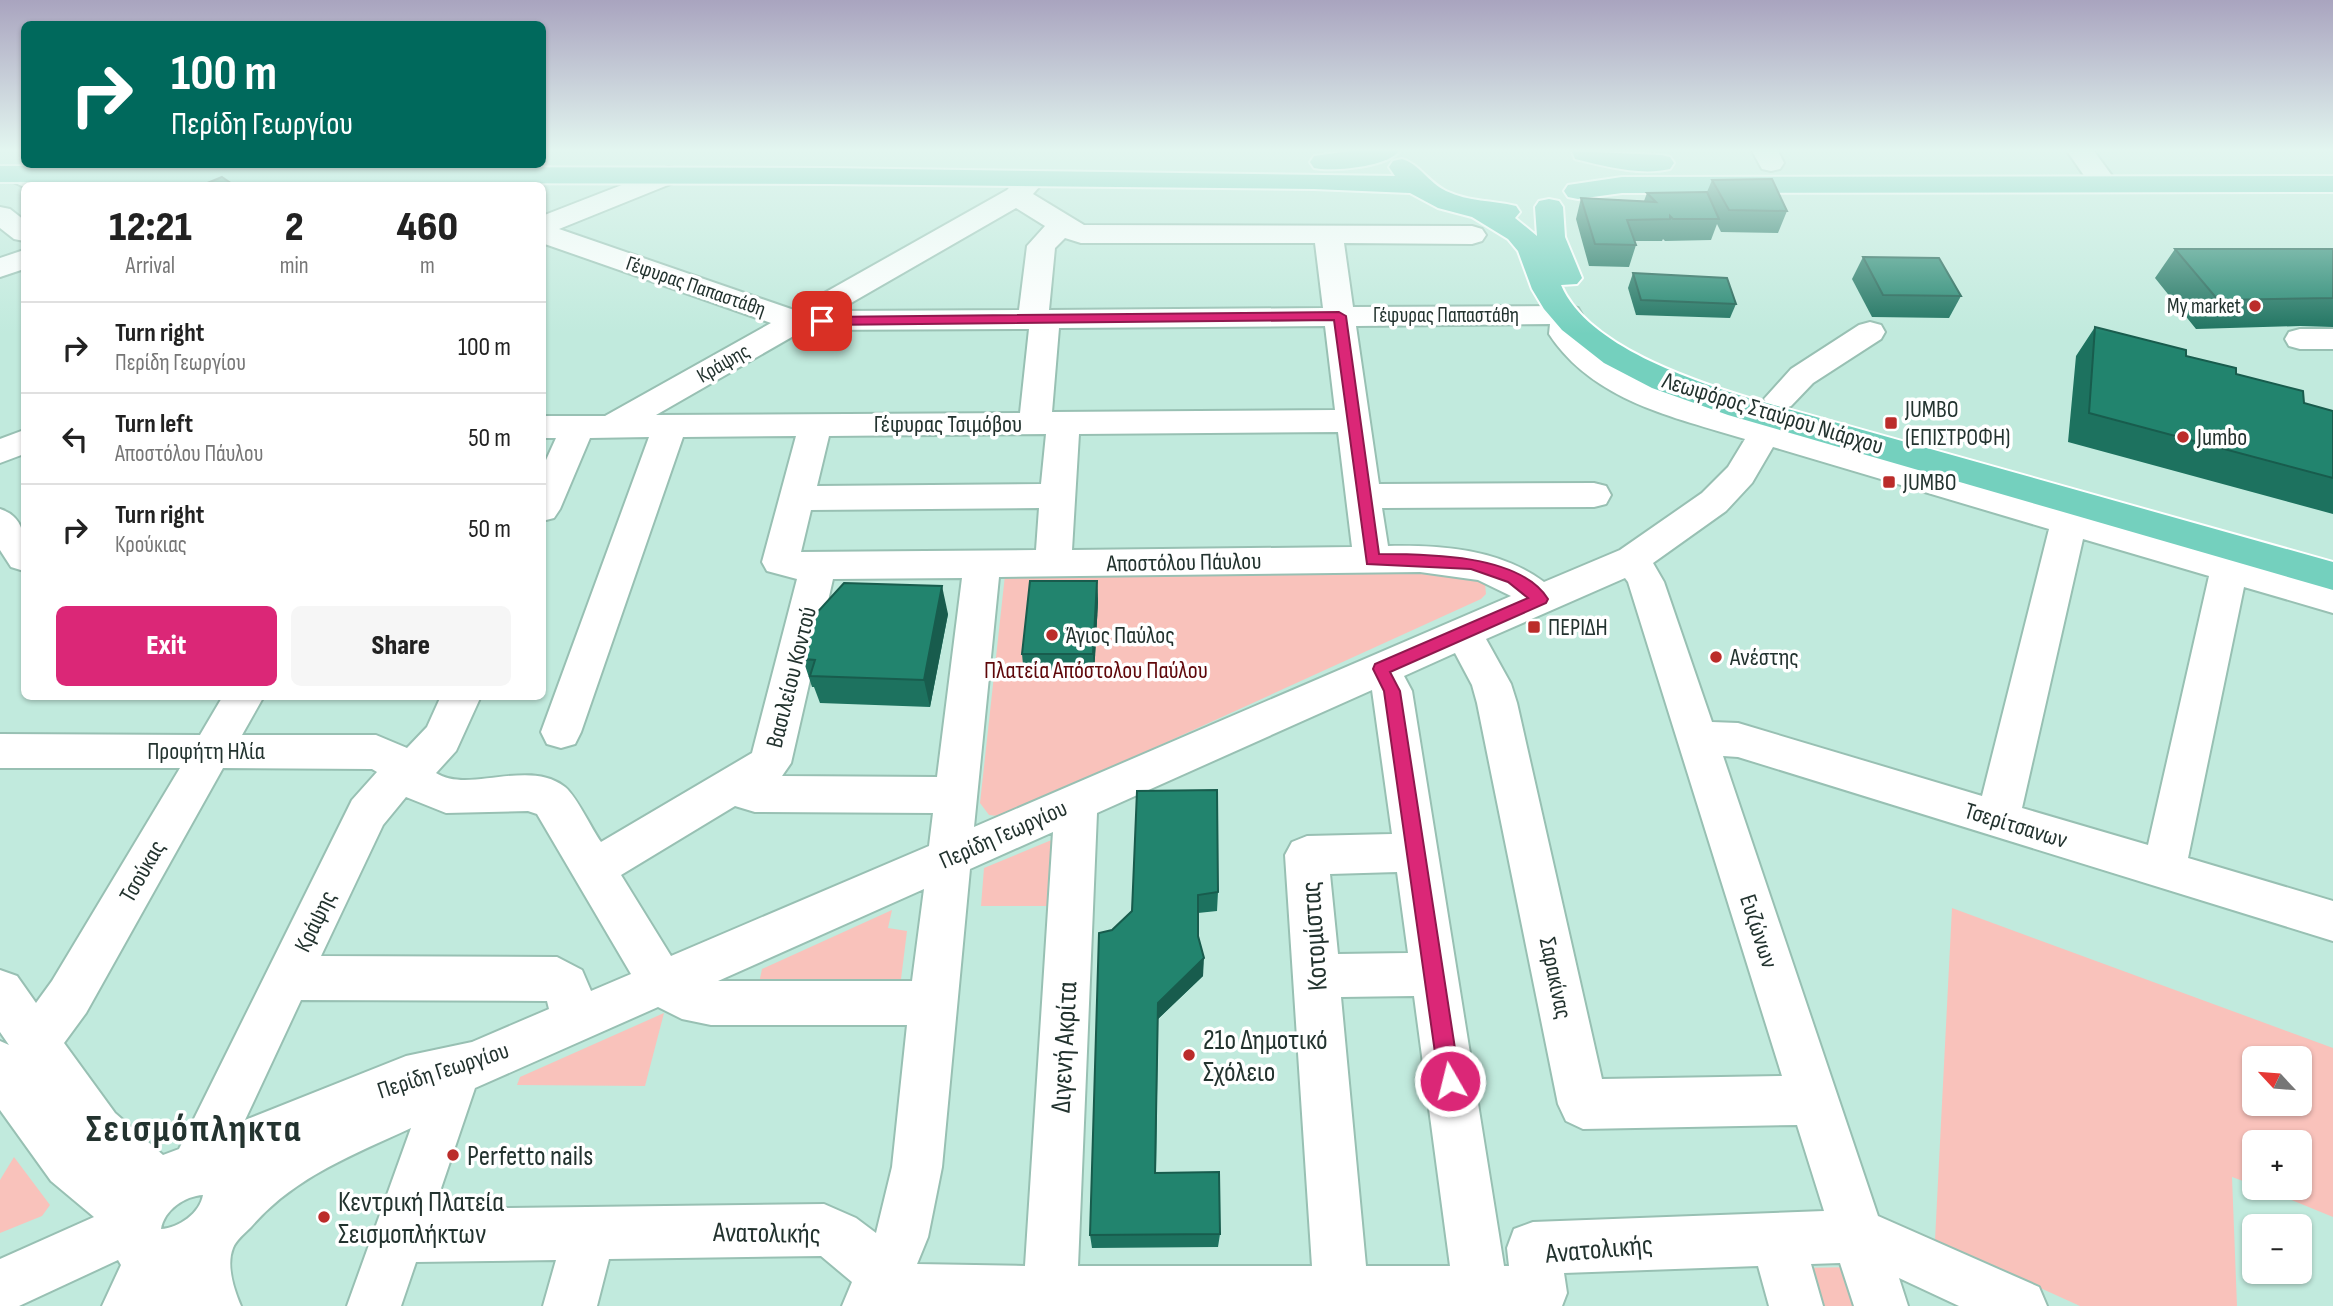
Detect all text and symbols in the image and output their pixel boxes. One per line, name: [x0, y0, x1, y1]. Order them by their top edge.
text: 100 m: [171, 45, 277, 104]
icon: right: [56, 49, 147, 140]
text: Περίδη Γεωργίου: [171, 105, 353, 144]
text: 12:21: [109, 202, 192, 253]
text: 2: [285, 202, 304, 253]
text: 460: [397, 202, 458, 253]
street label: Γέφυρας Παπαστάθη: [623, 251, 769, 322]
text: Arrival: [126, 252, 175, 280]
text: min: [280, 252, 309, 280]
text: m: [420, 252, 435, 280]
pin: [792, 291, 852, 351]
place label: My market: [2167, 294, 2241, 319]
marker: My market: [2247, 298, 2263, 314]
icon: arrive: [803, 302, 841, 340]
street label: Γέφυρας Παπαστάθη: [1373, 303, 1519, 328]
text: Turn right: [115, 318, 204, 349]
icon: right: [56, 329, 94, 367]
text: 100 m: [458, 332, 511, 363]
street label: Κράψης: [692, 338, 754, 388]
text: Περίδη Γεωργίου: [115, 349, 246, 377]
street label: Λεωφόρος Σταύρου Νιάρχου: [1658, 366, 1887, 461]
place label: JUMBO (ΕΠΙΣΤΡΟΦΗ): [1904, 395, 2010, 452]
text: Turn left: [115, 409, 193, 440]
street label: Γέφυρας Τσιμόβου: [874, 410, 1022, 439]
marker: JUMBO (ΕΠΙΣΤΡΟΦΗ): [1883, 415, 1899, 431]
icon: left: [56, 420, 94, 458]
text: 50 m: [468, 423, 511, 454]
place label: Jumbo: [2196, 423, 2247, 452]
marker: Jumbo: [2175, 429, 2191, 445]
text: Αποστόλου Πάυλου: [115, 440, 263, 468]
place label: JUMBO: [1902, 468, 1957, 497]
marker: JUMBO: [1881, 474, 1897, 490]
text: Turn right: [115, 500, 204, 531]
icon: right: [56, 511, 94, 549]
text: 50 m: [468, 514, 511, 545]
text: Κρούκιας: [115, 531, 187, 559]
street label: Αποστόλου Πάυλου: [1105, 547, 1262, 578]
street label: Βασιλείου Κοντού: [760, 604, 823, 751]
button: Exit: [56, 606, 277, 686]
button: Share: [291, 606, 511, 686]
place label: ΠΕΡΙΔΗ: [1548, 613, 1608, 642]
marker: ΠΕΡΙΔΗ: [1526, 619, 1542, 635]
place label: Άγιος Παύλος: [1066, 621, 1175, 650]
marker: Άγιος Παύλος: [1044, 627, 1060, 643]
place label: Ανέστης: [1729, 643, 1799, 672]
marker: Ανέστης: [1708, 649, 1724, 665]
park label: Πλατεία Απόστολου Παύλου: [984, 656, 1208, 685]
street label: Προφήτη Ηλία: [147, 737, 265, 766]
street label: Περίδη Γεωργίου: [935, 793, 1072, 875]
street label: Τσερίτσανων: [1961, 796, 2071, 855]
street label: Τσούκας: [113, 835, 172, 908]
street label: Κοτομίστας: [1294, 880, 1335, 992]
street label: Κράψης: [288, 886, 343, 957]
street label: Ευζώνων: [1733, 891, 1784, 972]
street label: Σαρακίνας: [1533, 935, 1578, 1022]
street label: Διγενή Ακρίτα: [1045, 980, 1084, 1114]
place label: 21ο Δημοτικό Σχόλειο: [1203, 1024, 1328, 1089]
street label: Περίδη Γεωργίου: [374, 1036, 513, 1105]
position arrow: [1413, 1044, 1487, 1118]
north arrow: [2242, 1046, 2312, 1116]
map controls: [2242, 1046, 2312, 1284]
marker: 21ο Δημοτικό Σχόλειο: [1181, 1047, 1197, 1063]
district label: Σεισμόπληκτα: [86, 1107, 302, 1152]
button: +: [2242, 1130, 2312, 1200]
place label: Perfetto nails: [467, 1140, 593, 1173]
marker: Perfetto nails: [445, 1147, 461, 1163]
place label: Κεντρική Πλατεία Σεισμοπλήκτων: [338, 1186, 504, 1251]
marker: Κεντρική Πλατεία Σεισμοπλήκτων: [316, 1209, 332, 1225]
button: −: [2242, 1214, 2312, 1284]
street label: Ανατολικής: [712, 1216, 821, 1251]
street label: Ανατολικής: [1543, 1228, 1654, 1271]

